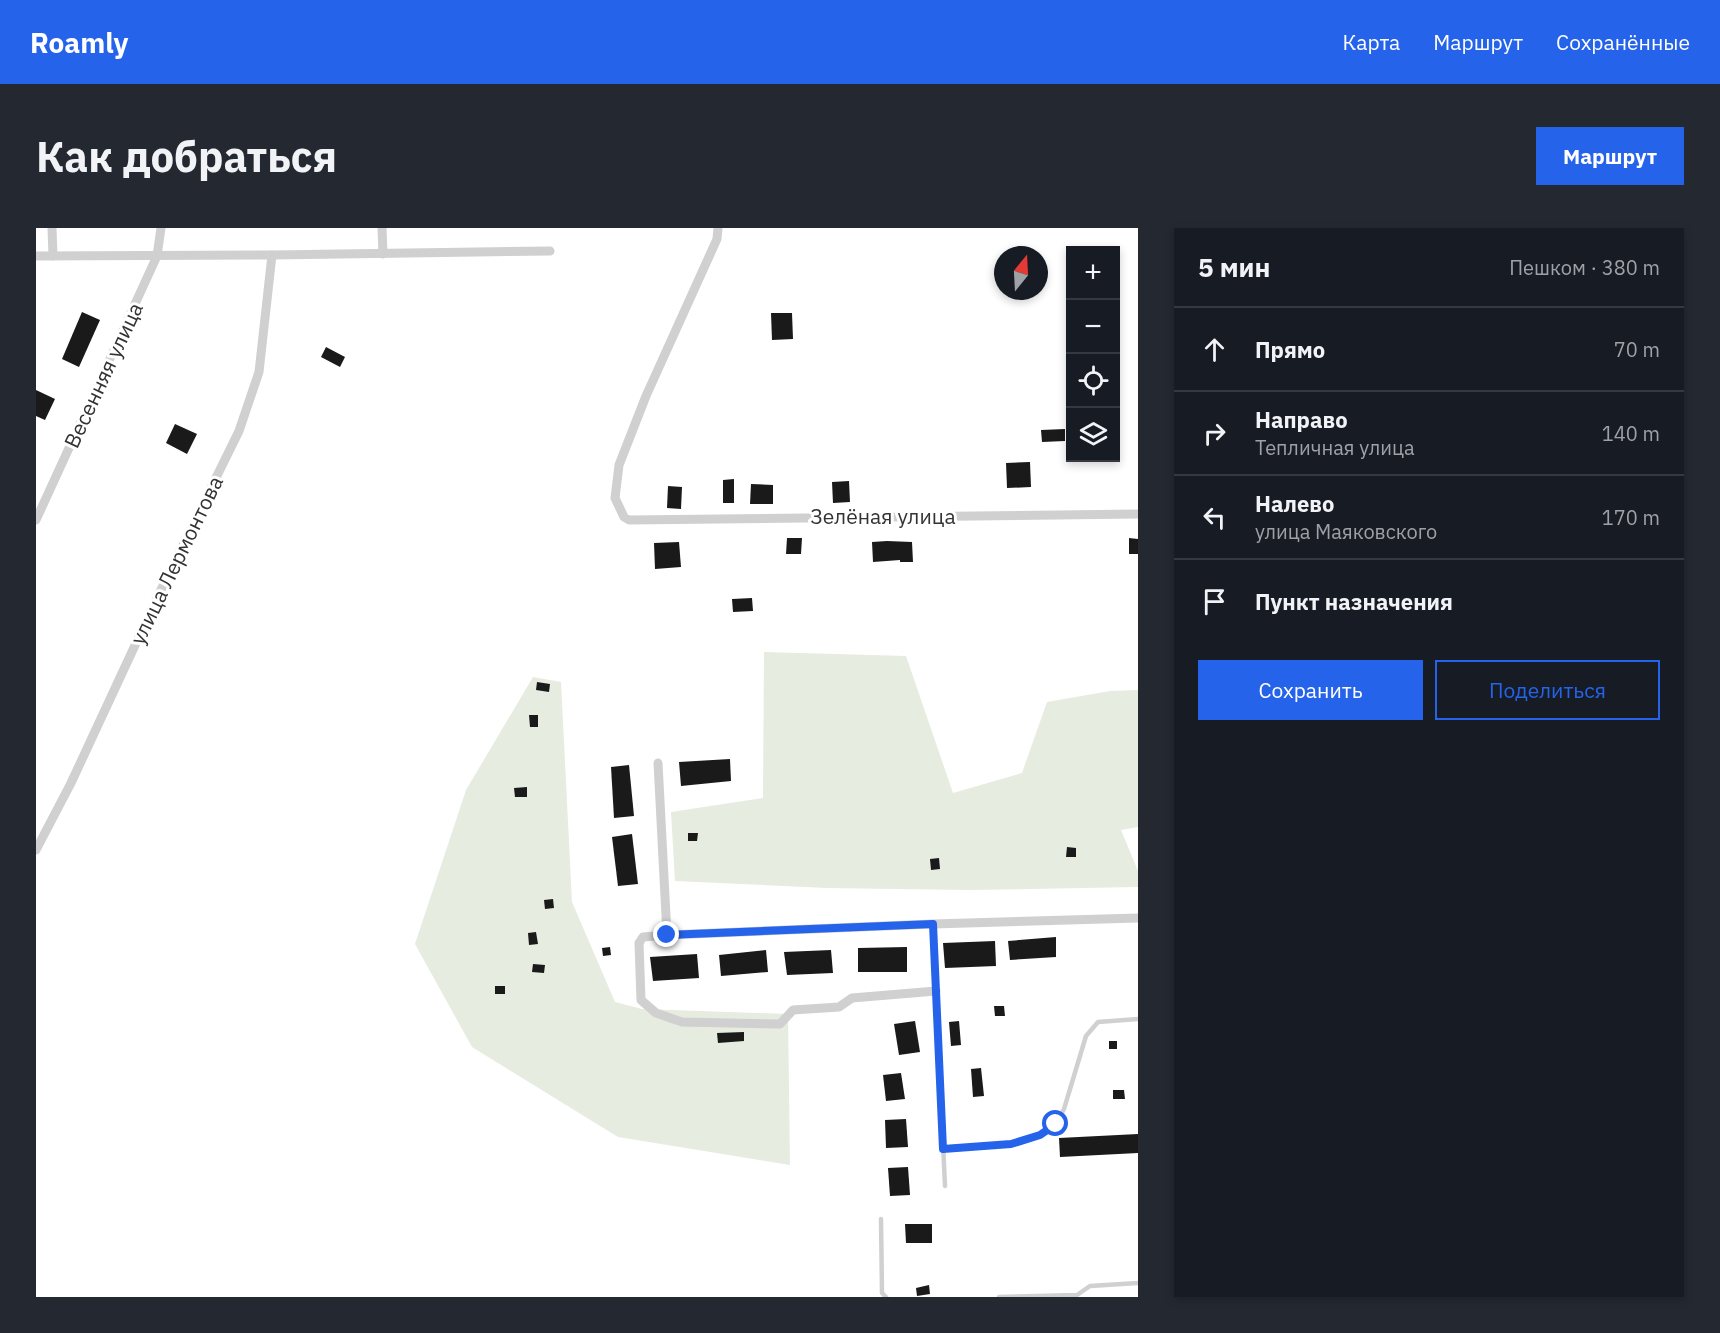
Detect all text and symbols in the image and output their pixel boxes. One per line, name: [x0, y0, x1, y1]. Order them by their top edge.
text: Roamly: [30, 24, 128, 61]
text: Карта: [1342, 28, 1400, 56]
text: Маршрут: [1433, 28, 1523, 56]
text: Сохранённые: [1556, 28, 1690, 56]
button: Маршрут: [1536, 127, 1684, 185]
text: Как добраться: [36, 129, 337, 184]
north arrow: [994, 246, 1048, 300]
map controls: [1066, 246, 1120, 462]
button: +: [1066, 246, 1120, 300]
text: 5 мин: [1198, 250, 1270, 284]
text: Пешком · 380 m: [1509, 254, 1660, 281]
street label: Весенняя улица: [57, 298, 149, 452]
button: −: [1066, 300, 1120, 354]
icon: ahead: [1198, 333, 1231, 366]
text: Прямо: [1255, 335, 1325, 364]
text: 70 m: [1614, 336, 1660, 363]
button: locate: [1066, 354, 1120, 408]
text: Направо: [1255, 405, 1348, 434]
button: layers: [1066, 408, 1120, 462]
icon: right: [1198, 417, 1231, 450]
text: 140 m: [1602, 420, 1660, 447]
text: Тепличная улица: [1255, 434, 1415, 461]
street label: улица Лермонтова: [123, 471, 229, 649]
text: Налево: [1255, 489, 1334, 518]
icon: left: [1198, 501, 1231, 534]
street label: Зелёная улица: [810, 502, 956, 530]
text: 170 m: [1602, 504, 1660, 531]
text: улица Маяковского: [1255, 518, 1437, 545]
icon: arrive: [1198, 585, 1231, 618]
text: Пункт назначения: [1255, 587, 1453, 616]
button: Сохранить: [1198, 660, 1423, 720]
button: Поделиться: [1435, 660, 1660, 720]
route end: [653, 921, 679, 947]
route start: [1042, 1110, 1068, 1136]

